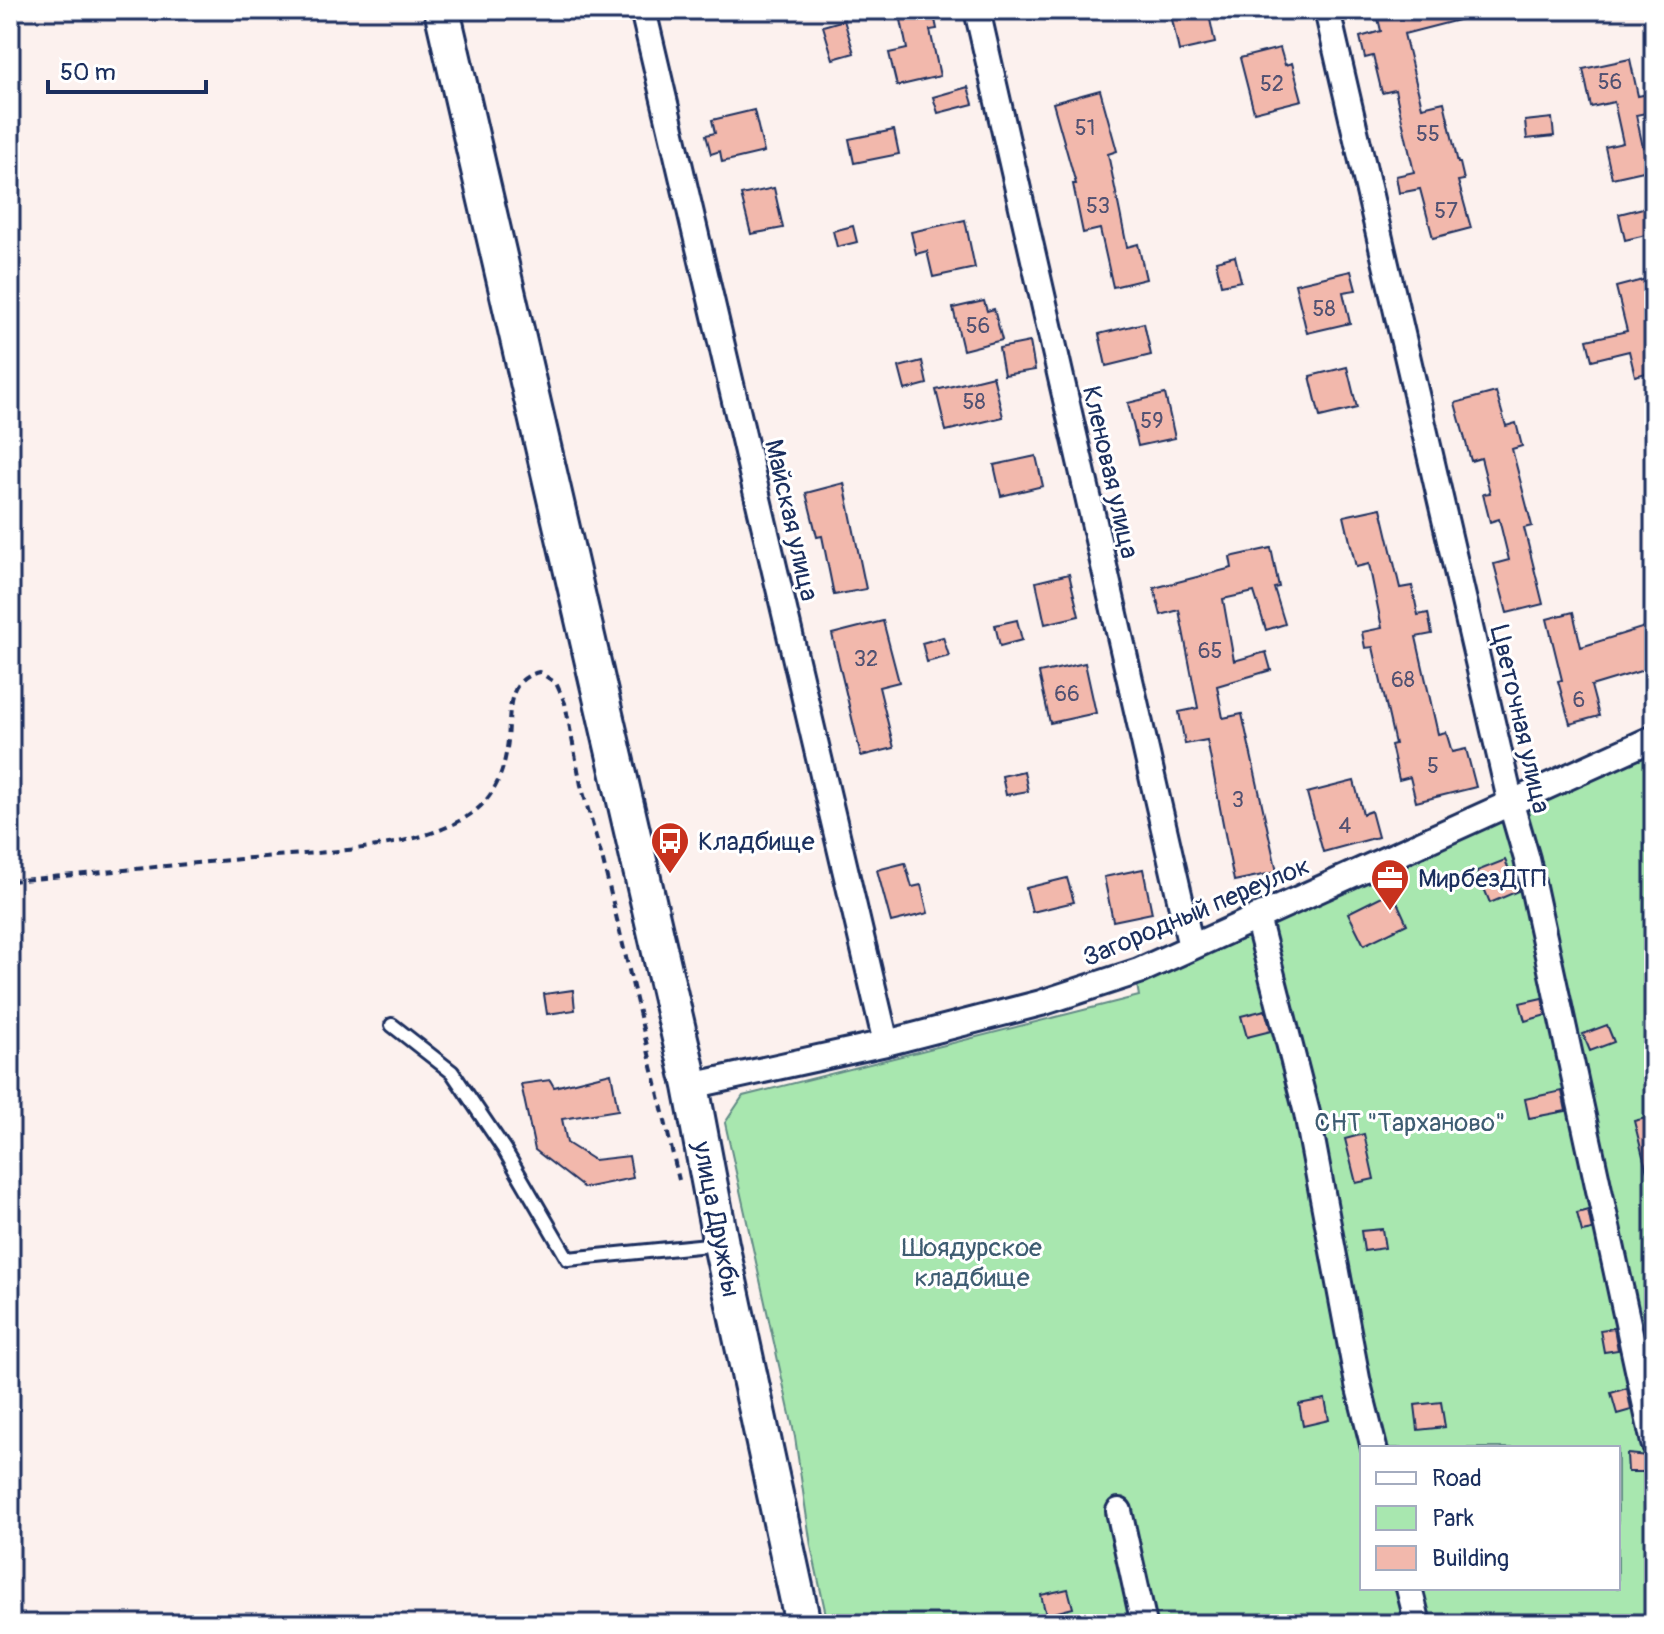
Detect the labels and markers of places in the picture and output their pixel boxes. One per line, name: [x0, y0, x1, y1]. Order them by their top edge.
bus stop icon: Кладбище: [649, 820, 691, 875]
place label: Кладбище: [698, 826, 815, 858]
office icon: МирбезДТП: [1369, 857, 1411, 912]
place label: МирбезДТП: [1418, 863, 1546, 895]

